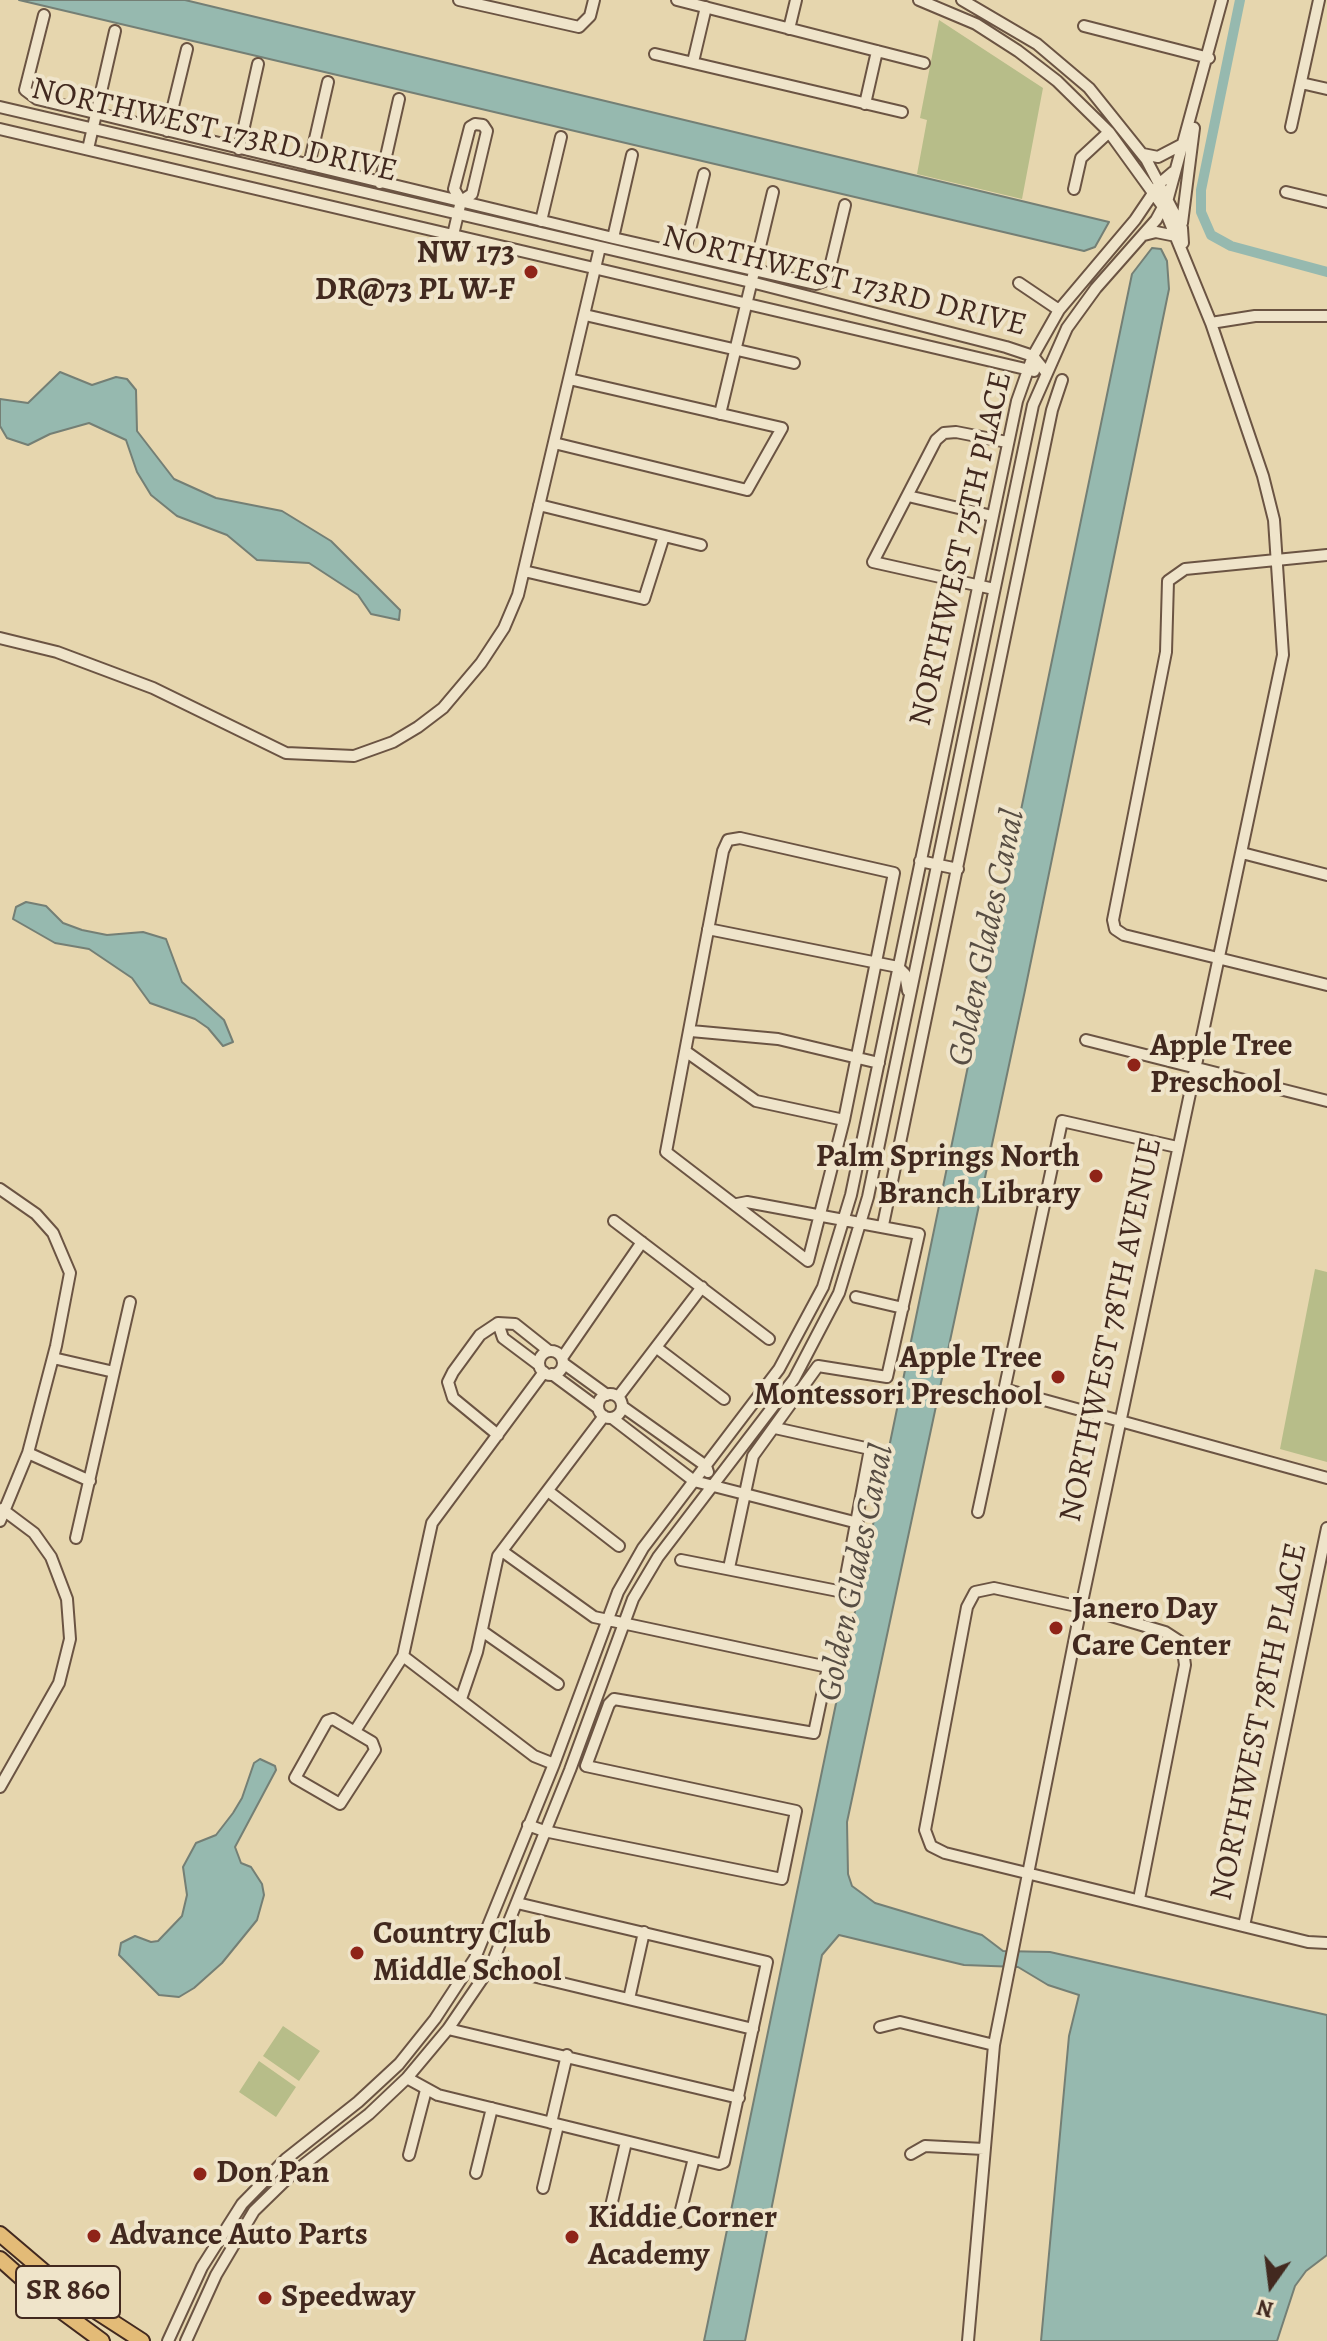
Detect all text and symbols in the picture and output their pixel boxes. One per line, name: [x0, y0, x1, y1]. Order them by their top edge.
street label: NORTHWEST 173RD DRIVE: [28, 70, 400, 192]
street label: NORTHWEST 173RD DRIVE: [658, 218, 1030, 346]
place label: NW 173 DR@73 PL W-F: [315, 235, 515, 310]
marker: NW 173 DR@73 PL W-F: [522, 263, 540, 281]
street label: NORTHWEST 75TH PLACE: [902, 368, 1022, 730]
water label: Golden Glades Canal: [941, 806, 1035, 1070]
place label: Apple Tree Preschool: [1150, 1028, 1293, 1103]
marker: Apple Tree Preschool: [1125, 1056, 1143, 1074]
street label: NORTHWEST 78TH AVENUE: [1052, 1134, 1172, 1526]
place label: Palm Springs North Branch Library: [816, 1139, 1080, 1214]
marker: Palm Springs North Branch Library: [1087, 1167, 1105, 1185]
place label: Apple Tree Montessori Preschool: [753, 1340, 1042, 1415]
marker: Apple Tree Montessori Preschool: [1049, 1368, 1067, 1386]
water label: Golden Glades Canal: [810, 1441, 904, 1705]
street label: NORTHWEST 78TH PLACE: [1203, 1540, 1317, 1904]
place label: Janero Day Care Center: [1072, 1591, 1231, 1666]
marker: Janero Day Care Center: [1047, 1619, 1065, 1637]
place label: Country Club Middle School: [373, 1916, 561, 1991]
marker: Country Club Middle School: [348, 1944, 366, 1962]
place label: Don Pan: [216, 2155, 329, 2193]
marker: Don Pan: [191, 2165, 209, 2183]
place label: Kiddie Corner Academy: [588, 2200, 777, 2275]
place label: Advance Auto Parts: [110, 2217, 368, 2255]
marker: Advance Auto Parts: [85, 2227, 103, 2245]
marker: Kiddie Corner Academy: [563, 2228, 581, 2246]
north arrow: [1231, 2245, 1311, 2325]
road number: SR 860: [16, 2266, 120, 2318]
place label: Speedway: [281, 2279, 415, 2317]
marker: Speedway: [256, 2289, 274, 2307]
text: N: [1254, 2292, 1277, 2325]

